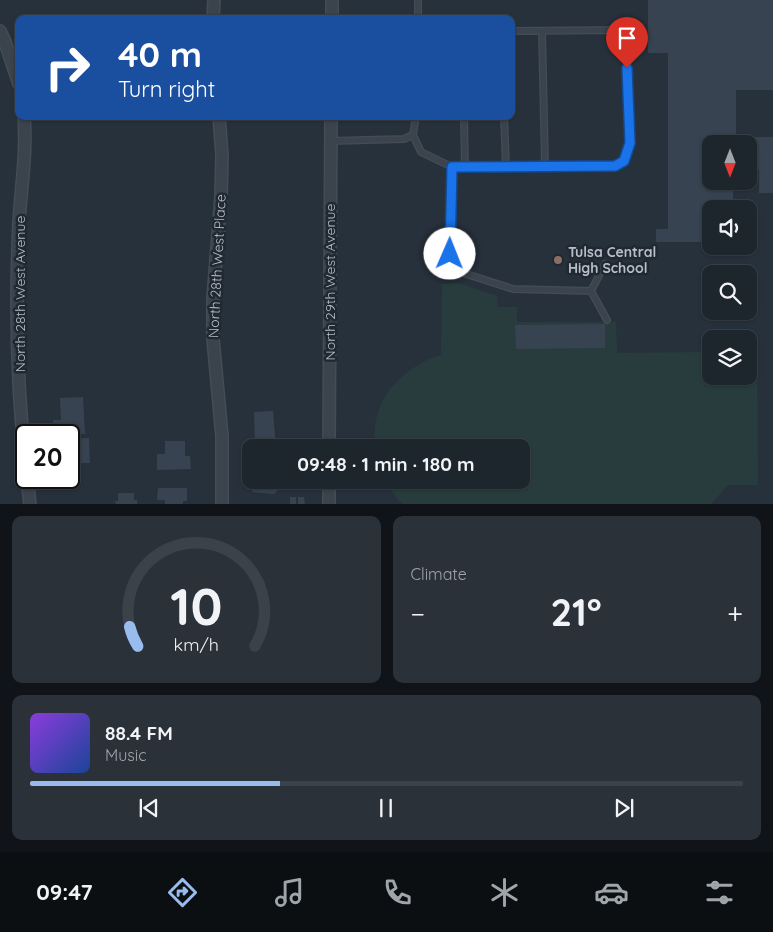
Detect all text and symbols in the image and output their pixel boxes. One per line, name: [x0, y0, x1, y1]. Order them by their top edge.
pin: [606, 17, 648, 68]
icon: arrive: [613, 24, 641, 52]
text: 40 m: [118, 32, 202, 76]
icon: right: [35, 35, 100, 100]
text: Turn right: [118, 75, 215, 103]
north arrow: [702, 135, 758, 190]
map controls: [702, 135, 757, 385]
street label: North 28th West Place: [204, 194, 230, 338]
button: sound: [702, 200, 757, 255]
street label: North 29th West Avenue: [321, 203, 339, 360]
street label: North 28th West Avenue: [11, 216, 29, 372]
position arrow: [423, 227, 475, 279]
place label: Tulsa Central High School: [568, 243, 656, 277]
marker: Tulsa Central High School: [552, 254, 564, 266]
button: search: [702, 265, 757, 320]
button: layers: [702, 330, 757, 385]
speed limit sign: 20: [15, 424, 80, 489]
text: 09:48 · 1 min · 180 m: [297, 452, 475, 476]
text: Climate: [411, 564, 467, 584]
text: 10: [170, 573, 222, 638]
text: 21°: [550, 588, 602, 636]
text: −: [411, 596, 425, 631]
text: +: [727, 596, 743, 631]
text: km/h: [174, 633, 219, 655]
text: 88.4 FM: [105, 721, 173, 745]
text: Music: [105, 745, 147, 765]
icon: previous: [135, 794, 163, 822]
icon: pause: [372, 794, 400, 822]
icon: next: [610, 794, 638, 822]
icon: directions: [165, 875, 200, 910]
icon: music: [272, 875, 307, 910]
icon: phone: [380, 875, 415, 910]
icon: climate: [487, 875, 522, 910]
icon: car: [594, 875, 629, 910]
icon: filters: [702, 875, 737, 910]
text: 09:47: [36, 878, 93, 906]

